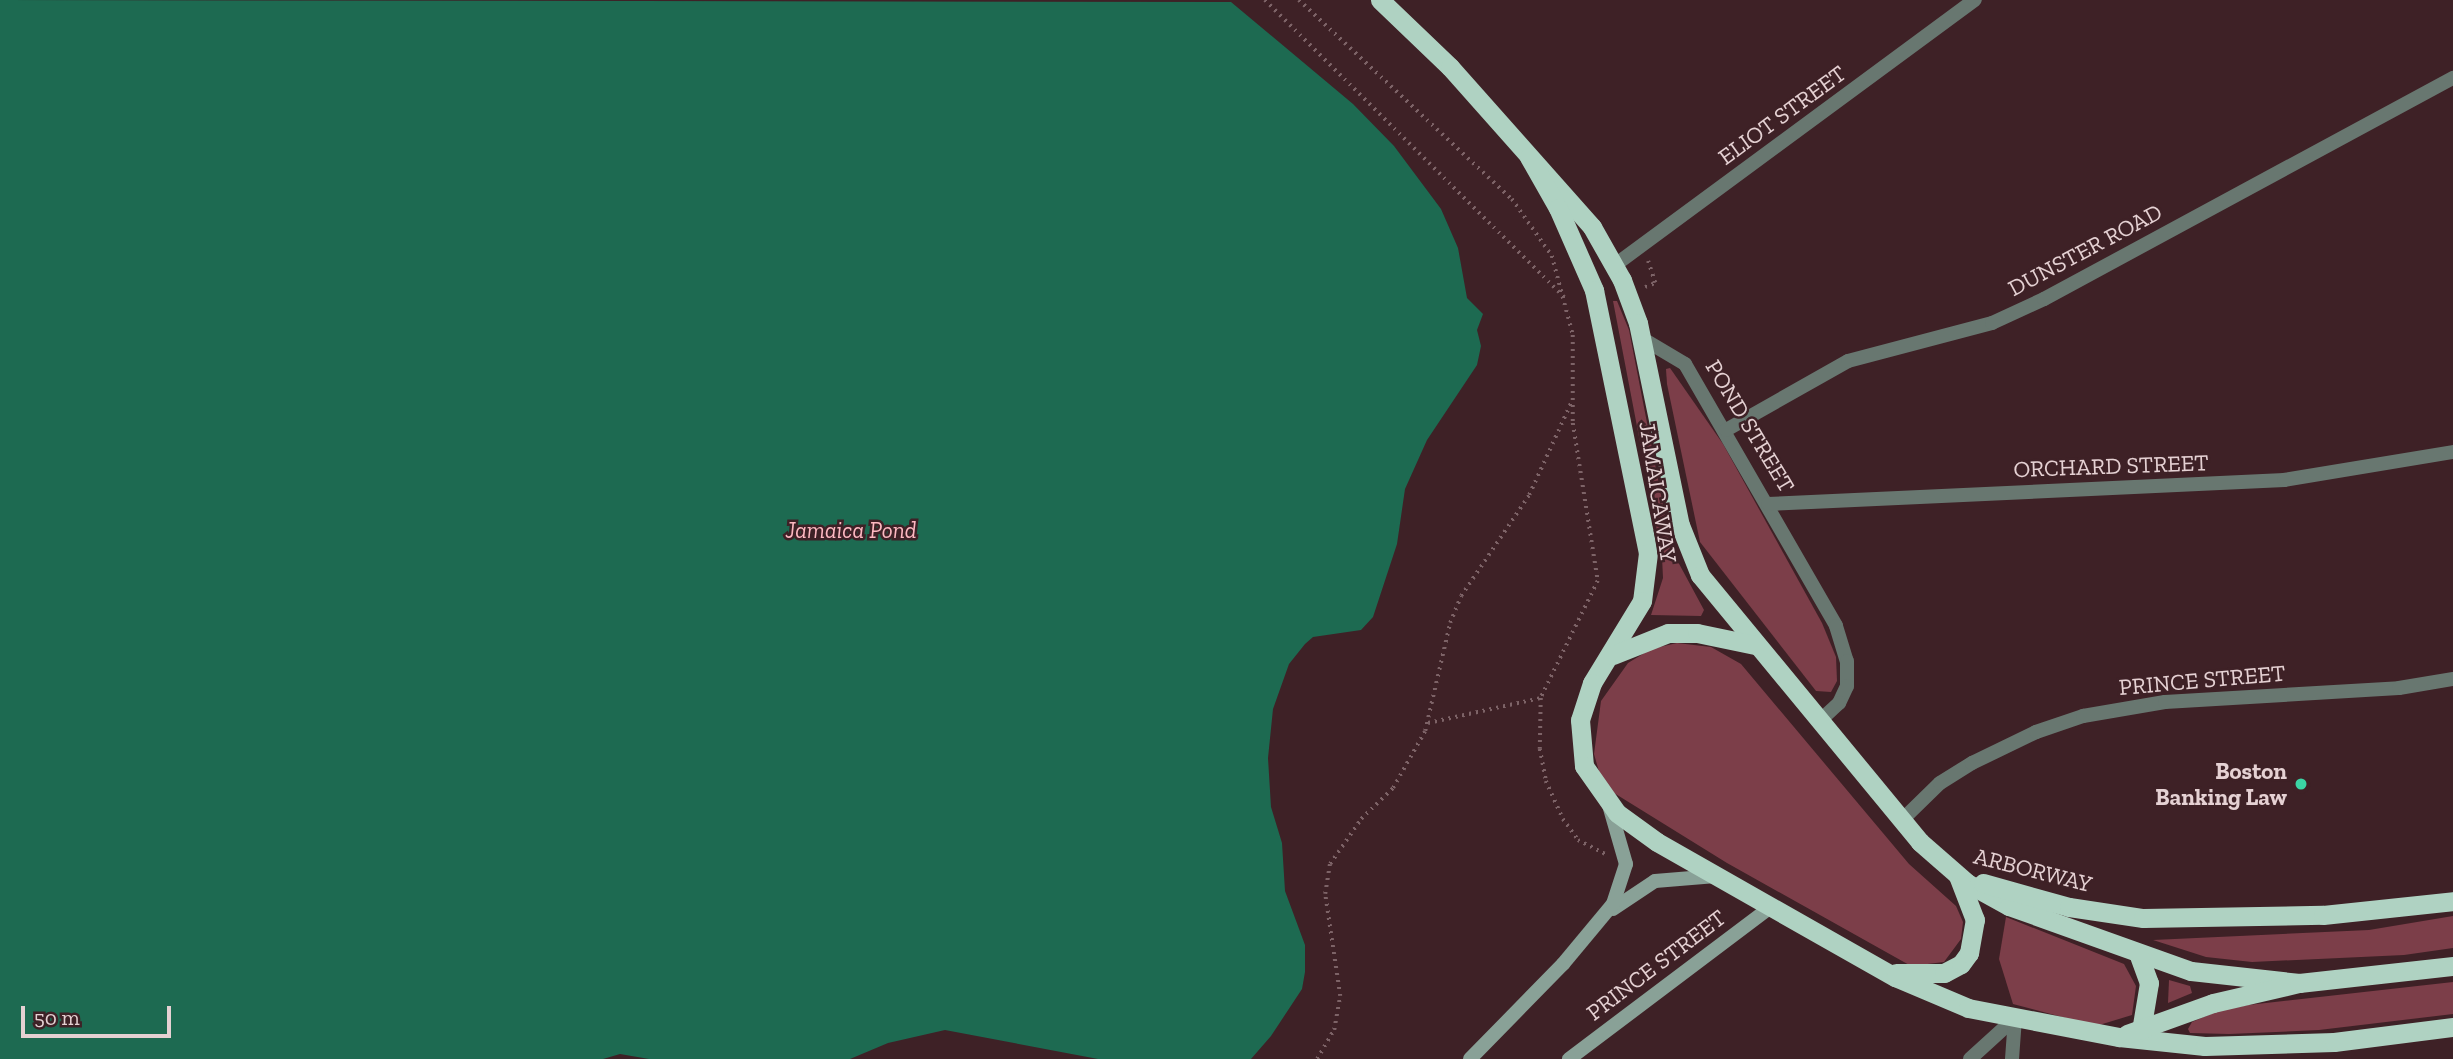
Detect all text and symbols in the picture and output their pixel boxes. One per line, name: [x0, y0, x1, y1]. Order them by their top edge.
street label: ELIOT STREET: [1713, 59, 1851, 171]
street label: DUNSTER ROAD: [2003, 198, 2167, 302]
street label: POND STREET: [1700, 355, 1800, 497]
street label: JAMAICAWAY: [1633, 419, 1683, 565]
street label: ORCHARD STREET: [2013, 449, 2209, 483]
park label: Jamaica Pond: [785, 516, 917, 544]
street label: PRINCE STREET: [2118, 659, 2286, 701]
place label: Boston Banking Law: [2155, 757, 2287, 811]
marker: Boston Banking Law: [2293, 776, 2309, 792]
street label: ARBORWAY: [1971, 842, 2095, 898]
street label: PRINCE STREET: [1581, 904, 1731, 1026]
scale bar: [24, 992, 175, 1036]
text: 50 m: [34, 1005, 80, 1030]

